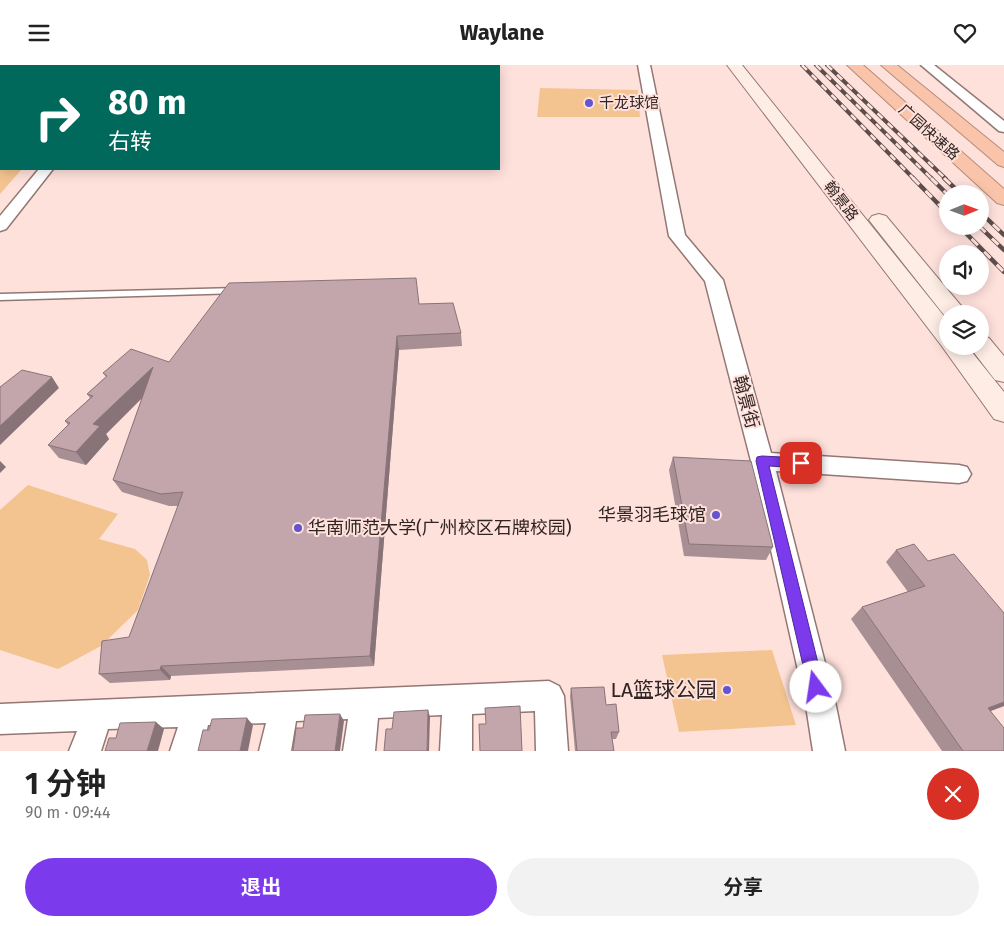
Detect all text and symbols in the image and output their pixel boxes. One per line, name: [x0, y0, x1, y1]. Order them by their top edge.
icon: menu: [25, 19, 53, 47]
text: Waylane: [460, 19, 544, 46]
icon: heart: [951, 19, 979, 47]
text: 80 m: [108, 81, 187, 123]
icon: right: [25, 85, 90, 150]
place label: 千龙球馆: [599, 94, 659, 112]
marker: 千龙球馆: [583, 97, 595, 109]
street label: 广园快速路: [895, 100, 963, 164]
text: 右转: [108, 128, 152, 155]
street label: 翰景路: [820, 178, 862, 224]
north arrow: [939, 185, 989, 235]
map controls: [939, 185, 989, 355]
button: sound: [939, 245, 989, 295]
button: layers: [939, 305, 989, 355]
street label: 翰景街: [728, 373, 764, 431]
pin: [780, 442, 822, 484]
icon: arrive: [787, 449, 815, 477]
place label: 华景羽毛球馆: [598, 504, 706, 526]
marker: 华景羽毛球馆: [710, 509, 722, 521]
place label: 华南师范大学(广州校区石牌校园): [308, 517, 572, 539]
marker: 华南师范大学(广州校区石牌校园): [292, 522, 304, 534]
position arrow: [789, 660, 841, 712]
place label: LA篮球公园: [611, 677, 717, 703]
marker: LA篮球公园: [721, 684, 733, 696]
text: 1 分钟: [25, 766, 106, 802]
button: close: [927, 768, 979, 820]
text: 90 m · 09:44: [25, 803, 111, 822]
button: 退出: [25, 858, 497, 916]
button: 分享: [507, 858, 979, 916]

